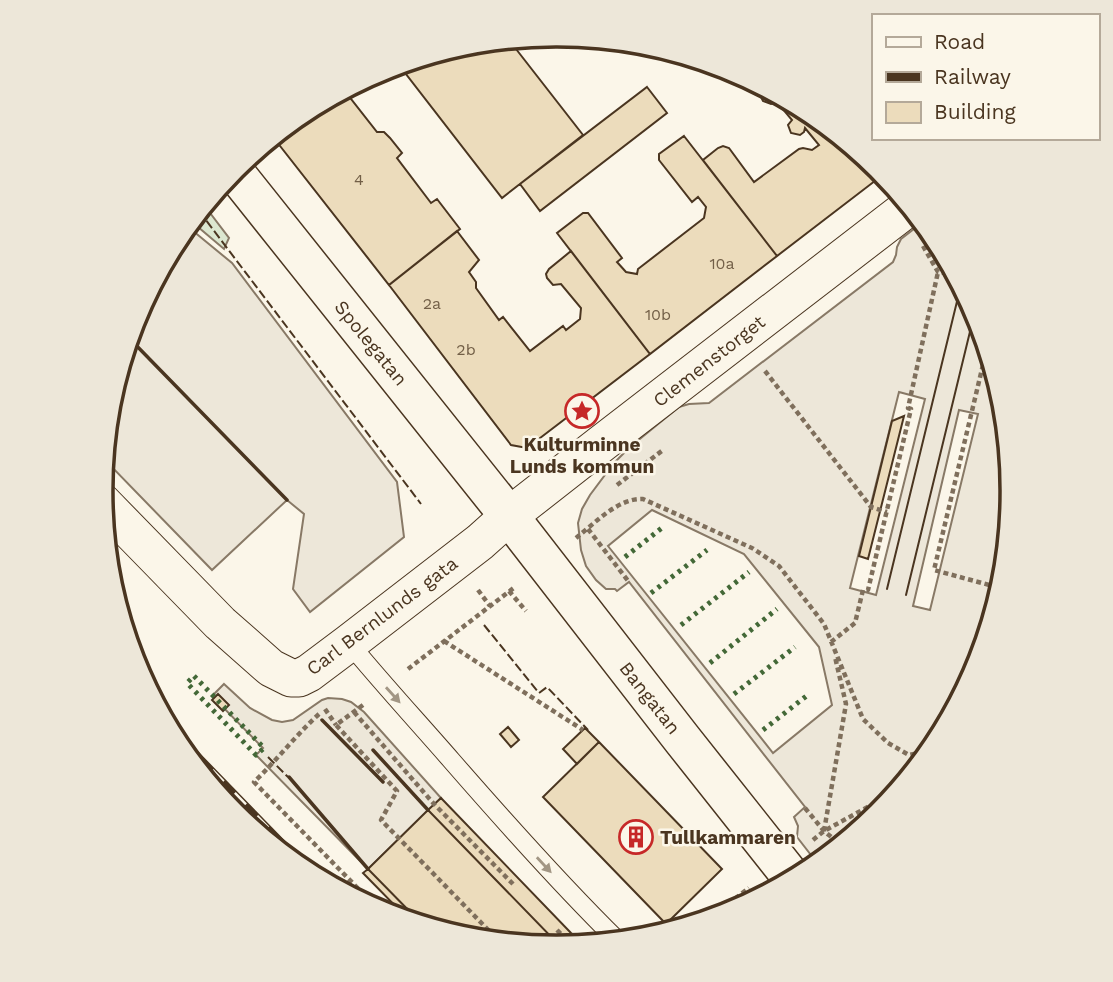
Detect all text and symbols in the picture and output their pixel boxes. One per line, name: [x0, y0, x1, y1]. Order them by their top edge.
legend: [872, 14, 1099, 140]
text: Road: [934, 29, 985, 54]
text: Railway: [934, 64, 1011, 89]
text: Building: [934, 99, 1016, 124]
house number: 4: [354, 170, 364, 189]
house number: 10a: [709, 254, 735, 273]
house number: 2a: [423, 294, 441, 313]
street label: Spolegatan: [330, 296, 412, 390]
house number: 10b: [645, 305, 671, 324]
street label: Clemenstorget: [648, 310, 770, 412]
house number: 2b: [456, 340, 476, 359]
place icon: Kulturminne Lunds kommun: [563, 392, 601, 430]
place label: Kulturminne Lunds kommun: [510, 433, 654, 478]
street label: Carl Bernlunds gata: [302, 552, 462, 680]
street label: Bangatan: [614, 657, 686, 739]
one-way arrow: [385, 687, 400, 704]
building icon: Tullkammaren: [617, 818, 655, 856]
place label: Tullkammaren: [660, 826, 796, 849]
one-way arrow: [536, 856, 552, 873]

